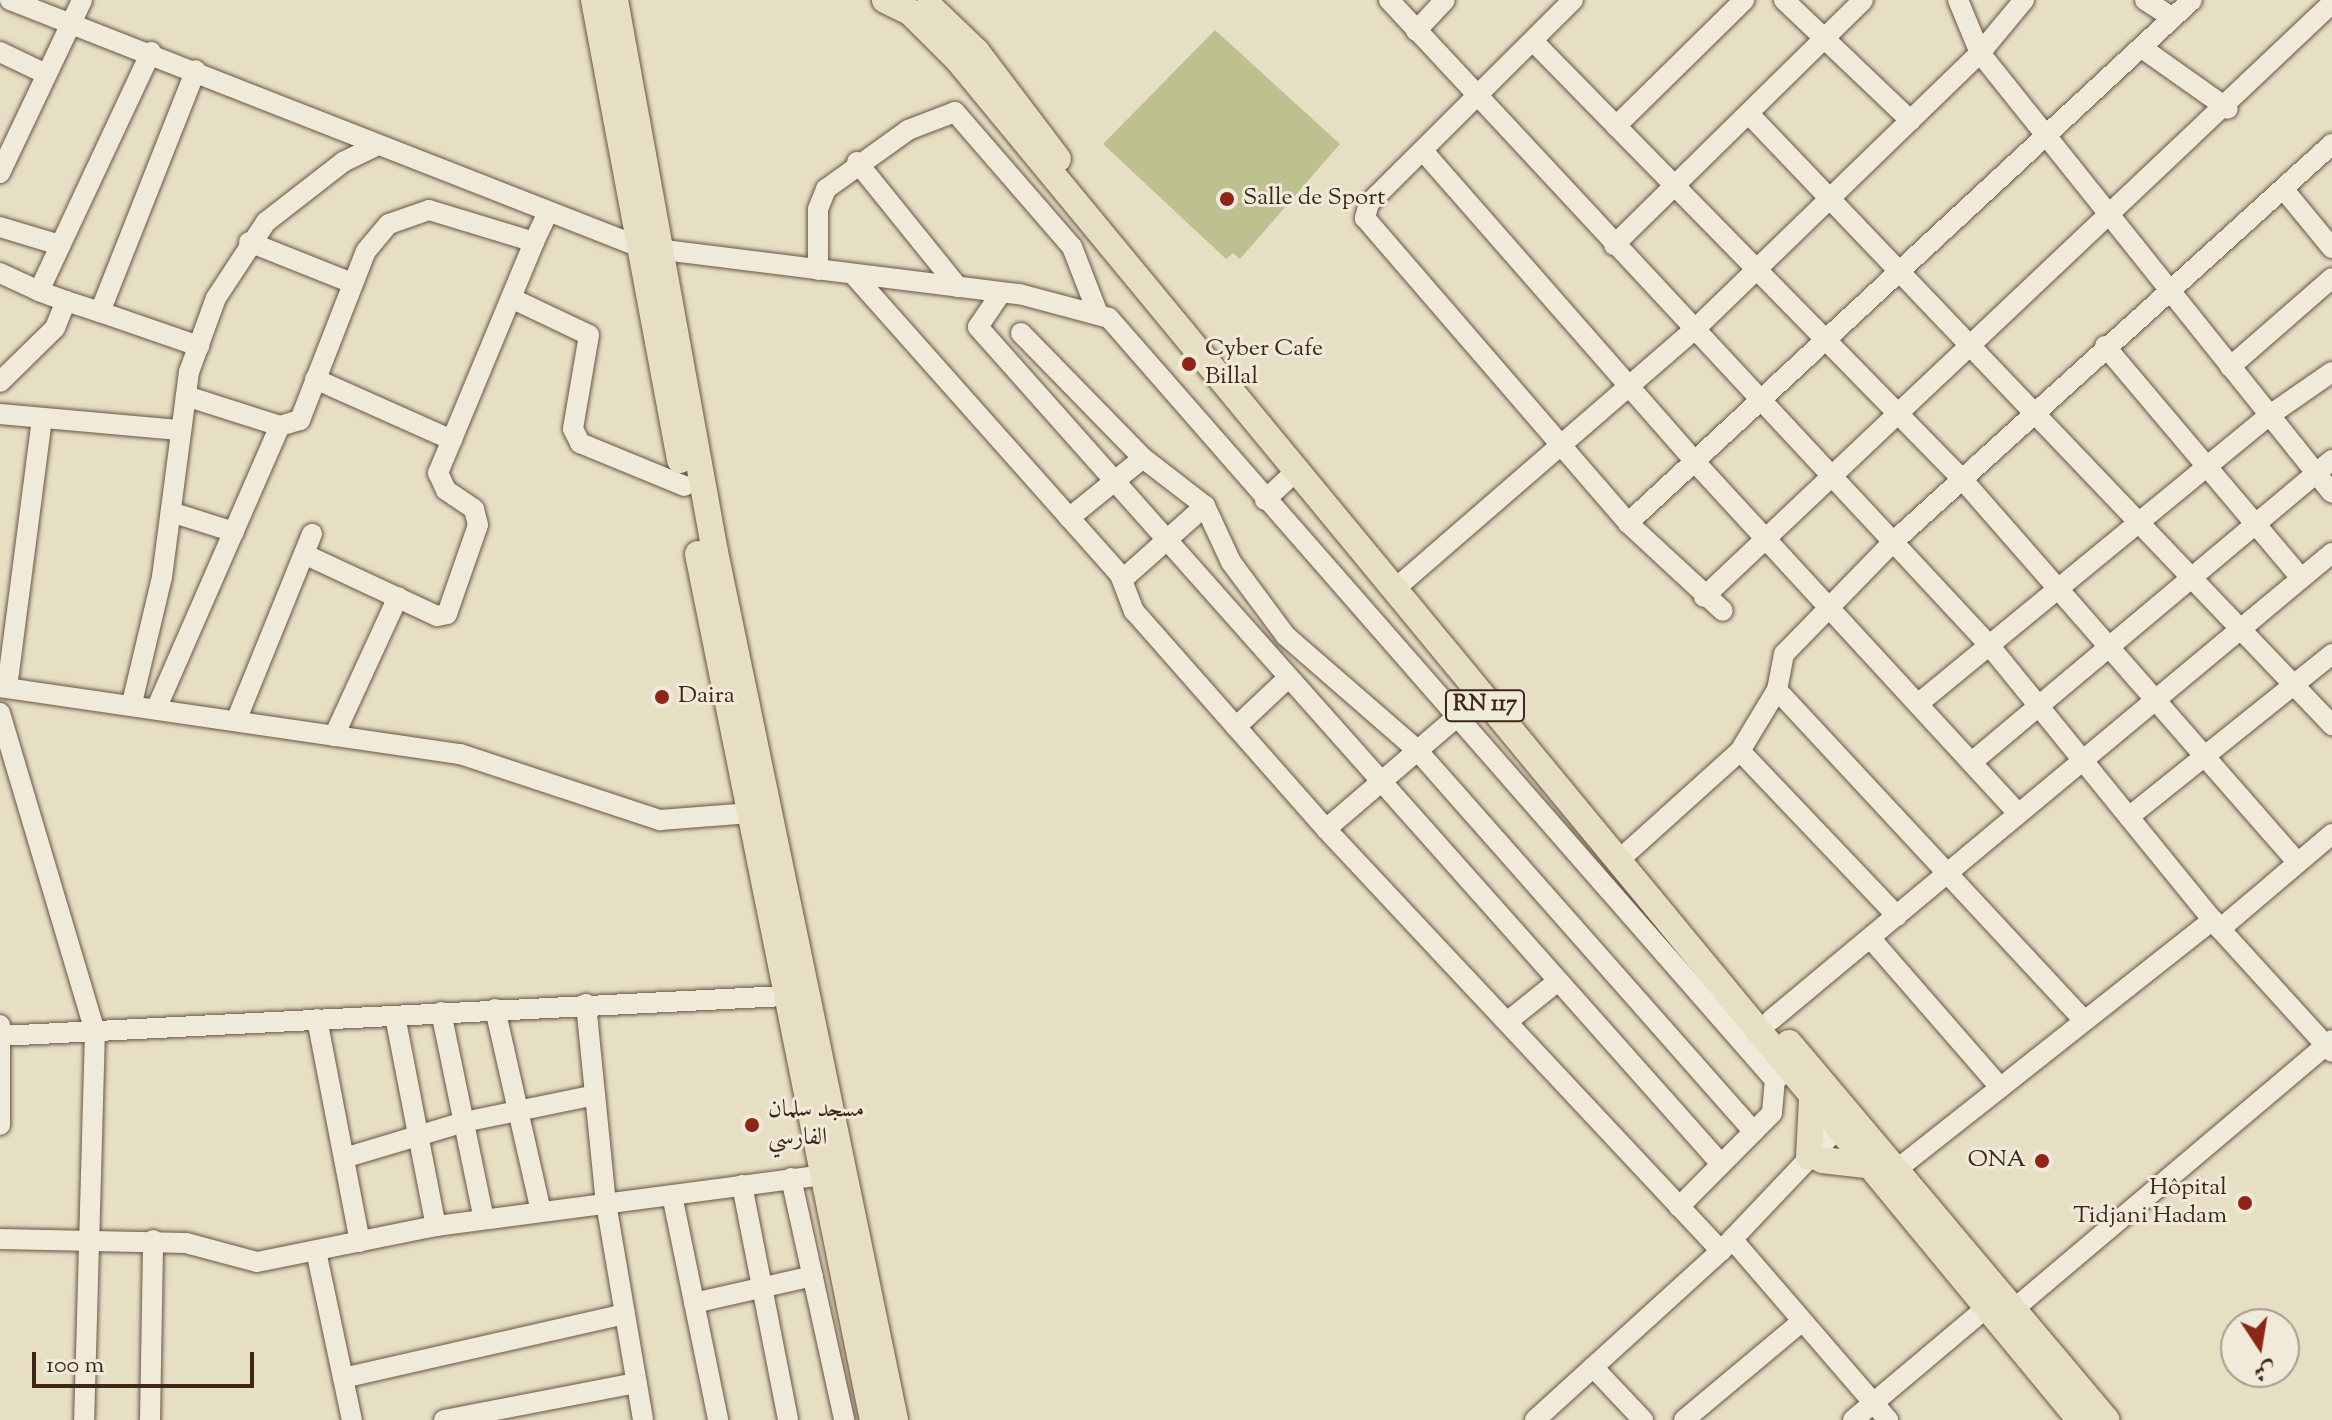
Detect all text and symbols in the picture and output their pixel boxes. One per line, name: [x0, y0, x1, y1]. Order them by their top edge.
place label: Salle de Sport: [1243, 185, 1385, 213]
marker: Salle de Sport: [1218, 190, 1236, 208]
place label: Cyber Cafe Billal: [1205, 336, 1323, 392]
marker: Cyber Cafe Billal: [1180, 355, 1198, 373]
place label: Daira: [678, 683, 735, 711]
marker: Daira: [653, 688, 671, 706]
road number: RN 117: [1443, 688, 1527, 724]
place label: مسجد سلمان الفارسي: [768, 1097, 864, 1153]
marker: مسجد سلمان الفارسي: [743, 1116, 761, 1134]
place label: ONA: [1968, 1147, 2026, 1175]
marker: ONA: [2033, 1152, 2051, 1170]
place label: Hôpital Tidjani Hadam: [2073, 1175, 2227, 1231]
marker: Hôpital Tidjani Hadam: [2234, 1192, 2256, 1214]
north arrow: [2220, 1308, 2300, 1388]
scale bar: [36, 1336, 258, 1386]
text: 100 m: [46, 1349, 104, 1383]
text: ش: [2251, 1352, 2279, 1387]

